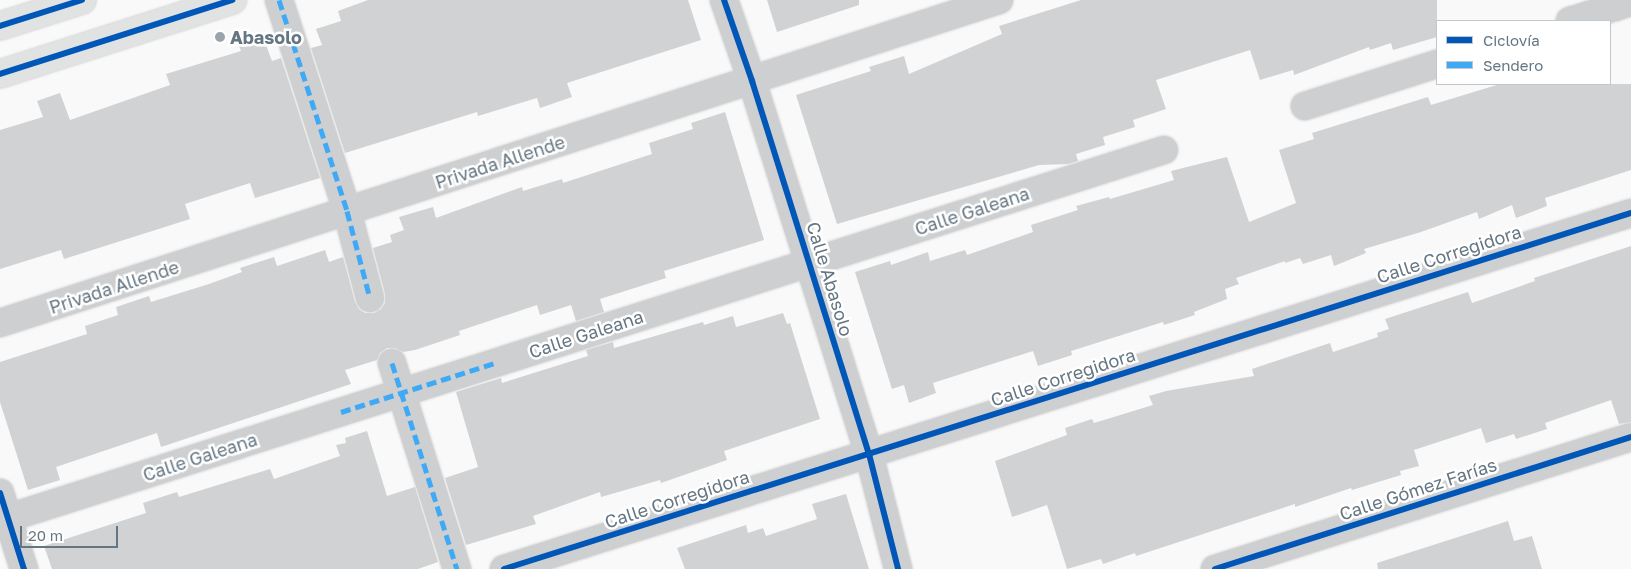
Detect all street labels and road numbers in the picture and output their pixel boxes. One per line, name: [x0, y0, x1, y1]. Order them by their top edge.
street label: Privada Allende: [432, 131, 568, 193]
street label: Calle Galeana: [912, 182, 1032, 240]
street label: Calle Abasolo: [802, 219, 858, 339]
street label: Calle Corregidora: [1374, 220, 1524, 288]
street label: Privada Allende: [46, 256, 182, 318]
street label: Calle Galeana: [526, 305, 646, 363]
street label: Calle Corregidora: [988, 343, 1138, 411]
street label: Calle Galeana: [140, 428, 260, 486]
street label: Calle Gómez Farías: [1337, 453, 1499, 525]
street label: Calle Corregidora: [602, 465, 752, 533]

